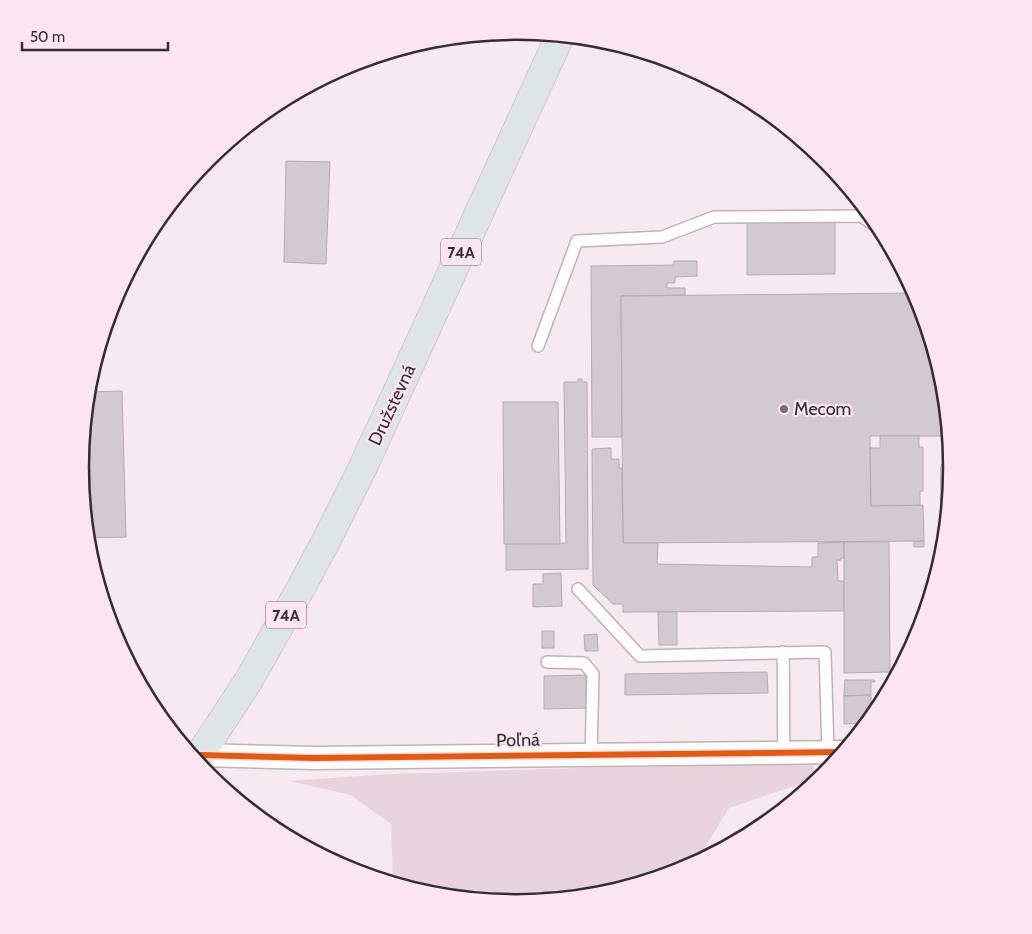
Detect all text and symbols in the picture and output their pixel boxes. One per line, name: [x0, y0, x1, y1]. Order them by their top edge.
scale bar: [22, 20, 169, 52]
text: 50 m: [30, 28, 65, 46]
road number: 74A: [441, 238, 481, 266]
street label: Družstevná: [364, 361, 420, 449]
place label: Mecom: [794, 398, 851, 420]
marker: Mecom: [778, 403, 790, 415]
road number: 74A: [266, 602, 306, 628]
street label: Poľná: [496, 729, 540, 751]

